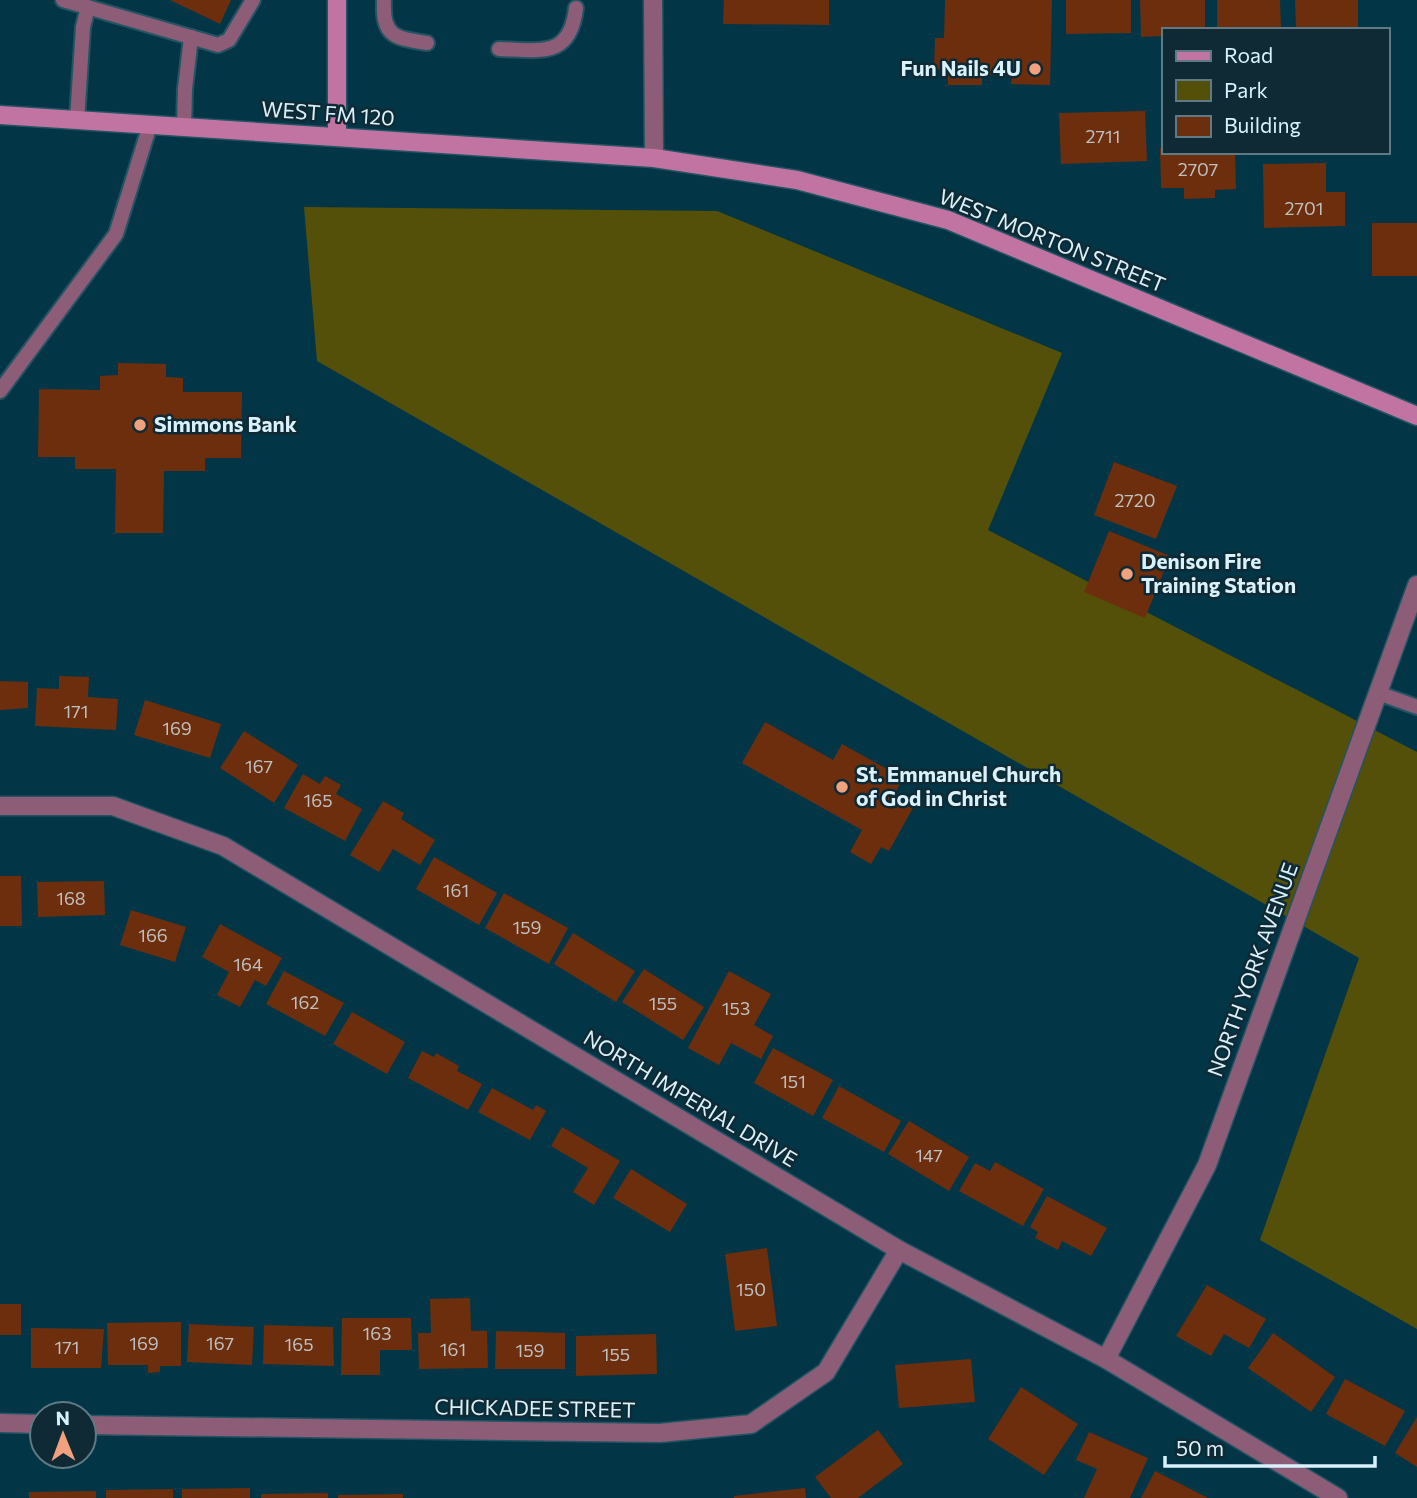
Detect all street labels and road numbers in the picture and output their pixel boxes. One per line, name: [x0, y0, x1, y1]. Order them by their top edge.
street label: WEST FM 120: [260, 95, 396, 130]
street label: WEST MORTON STREET: [936, 183, 1169, 296]
street label: NORTH YORK AVENUE: [1201, 859, 1302, 1080]
street label: NORTH IMPERIAL DRIVE: [580, 1024, 802, 1171]
street label: CHICKADEE STREET: [434, 1393, 636, 1422]

